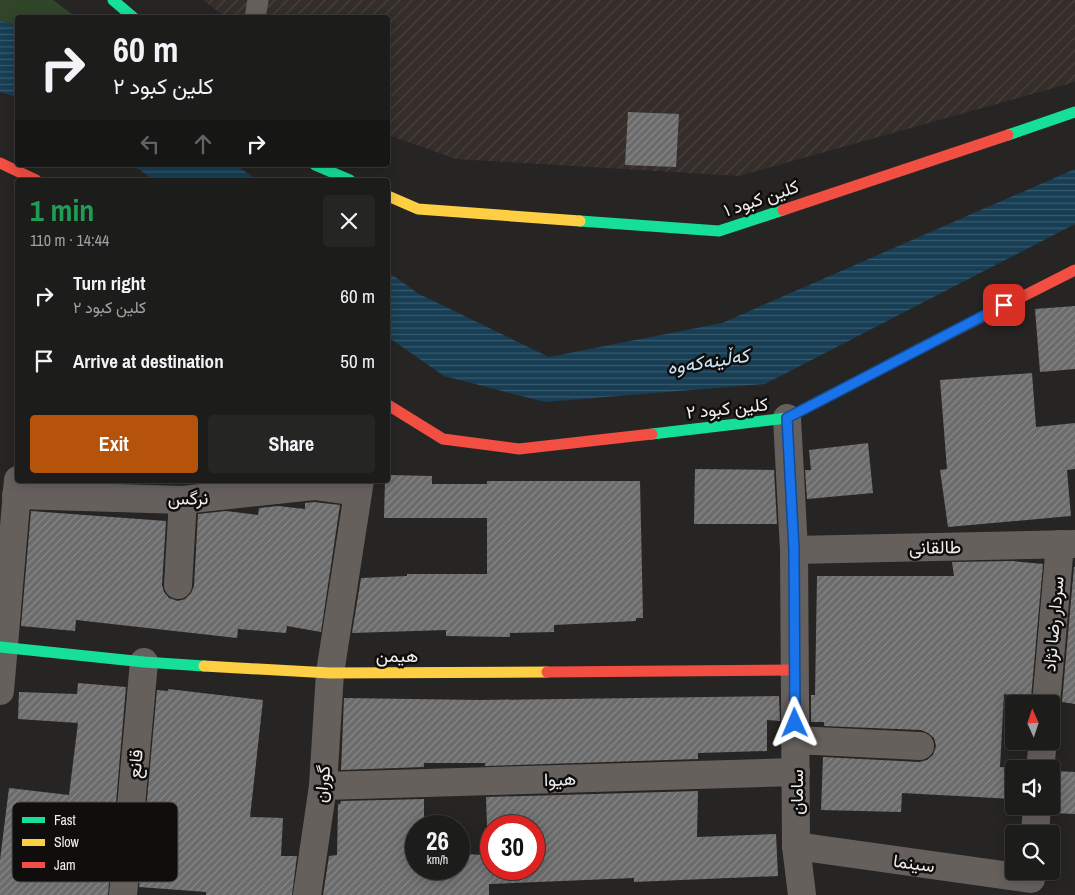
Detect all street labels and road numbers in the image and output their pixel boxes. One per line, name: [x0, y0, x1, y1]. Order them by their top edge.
street label: کلین کبود ۱: [720, 173, 802, 223]
street label: کلین کبود ۲: [685, 391, 769, 425]
street label: نرگس: [167, 485, 209, 511]
street label: طالقانی: [909, 534, 961, 560]
street label: سردار رضا نژاد: [1036, 575, 1070, 673]
street label: هیمن: [376, 643, 418, 668]
street label: قانع: [121, 749, 149, 779]
street label: گوران: [308, 764, 336, 804]
street label: هیوا: [543, 766, 577, 792]
street label: سامان: [784, 769, 809, 815]
street label: سینما: [892, 848, 936, 878]

